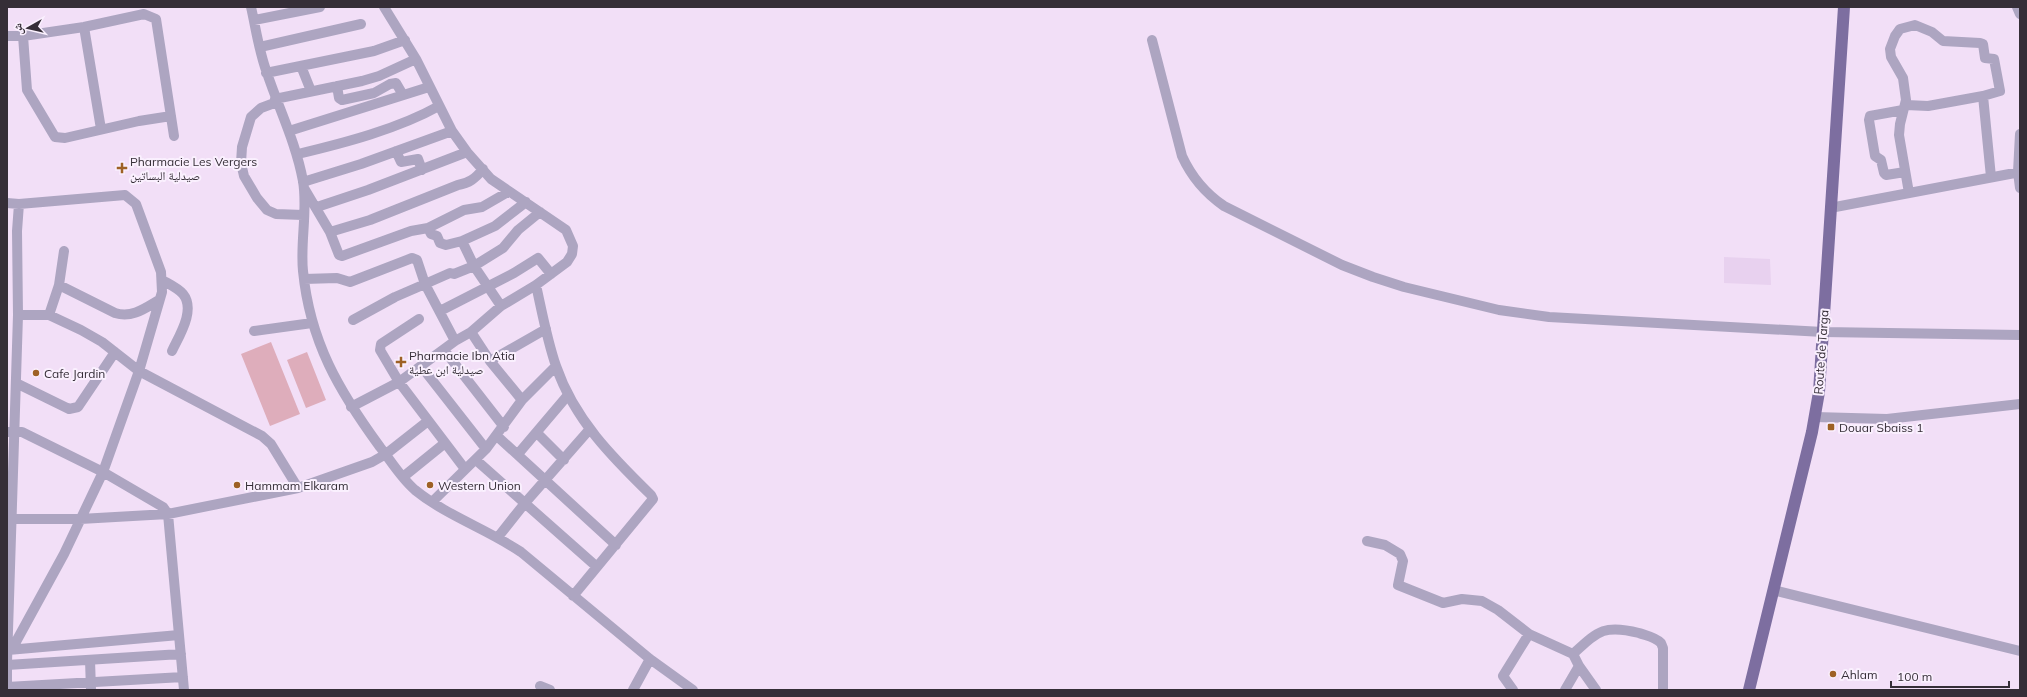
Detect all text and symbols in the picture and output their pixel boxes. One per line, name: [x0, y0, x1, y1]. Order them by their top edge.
north arrow: [8, 8, 48, 48]
text: ش: [10, 22, 27, 36]
place label: Pharmacie Les Vergers صيدلية البساتين: [130, 154, 257, 183]
marker: Pharmacie Les Vergers صيدلية البساتين: [117, 163, 127, 173]
street label: Route de Targa: [1811, 309, 1831, 395]
place label: Pharmacie Ibn Atia صيدلية ابن عطية: [409, 348, 515, 377]
marker: Pharmacie Ibn Atia صيدلية ابن عطية: [396, 357, 406, 367]
place label: Cafe Jardin: [44, 366, 105, 381]
marker: Cafe Jardin: [31, 368, 41, 378]
place label: Douar Sbaiss 1: [1839, 420, 1923, 435]
marker: Douar Sbaiss 1: [1826, 422, 1836, 432]
place label: Hammam Elkaram: [245, 478, 349, 493]
place label: Western Union: [438, 478, 521, 493]
marker: Hammam Elkaram: [232, 480, 242, 490]
marker: Western Union: [425, 480, 435, 490]
scale bar: [1891, 663, 2009, 689]
place label: Ahlam: [1841, 667, 1877, 682]
marker: Ahlam: [1828, 669, 1838, 679]
text: 100 m: [1897, 669, 1932, 684]

